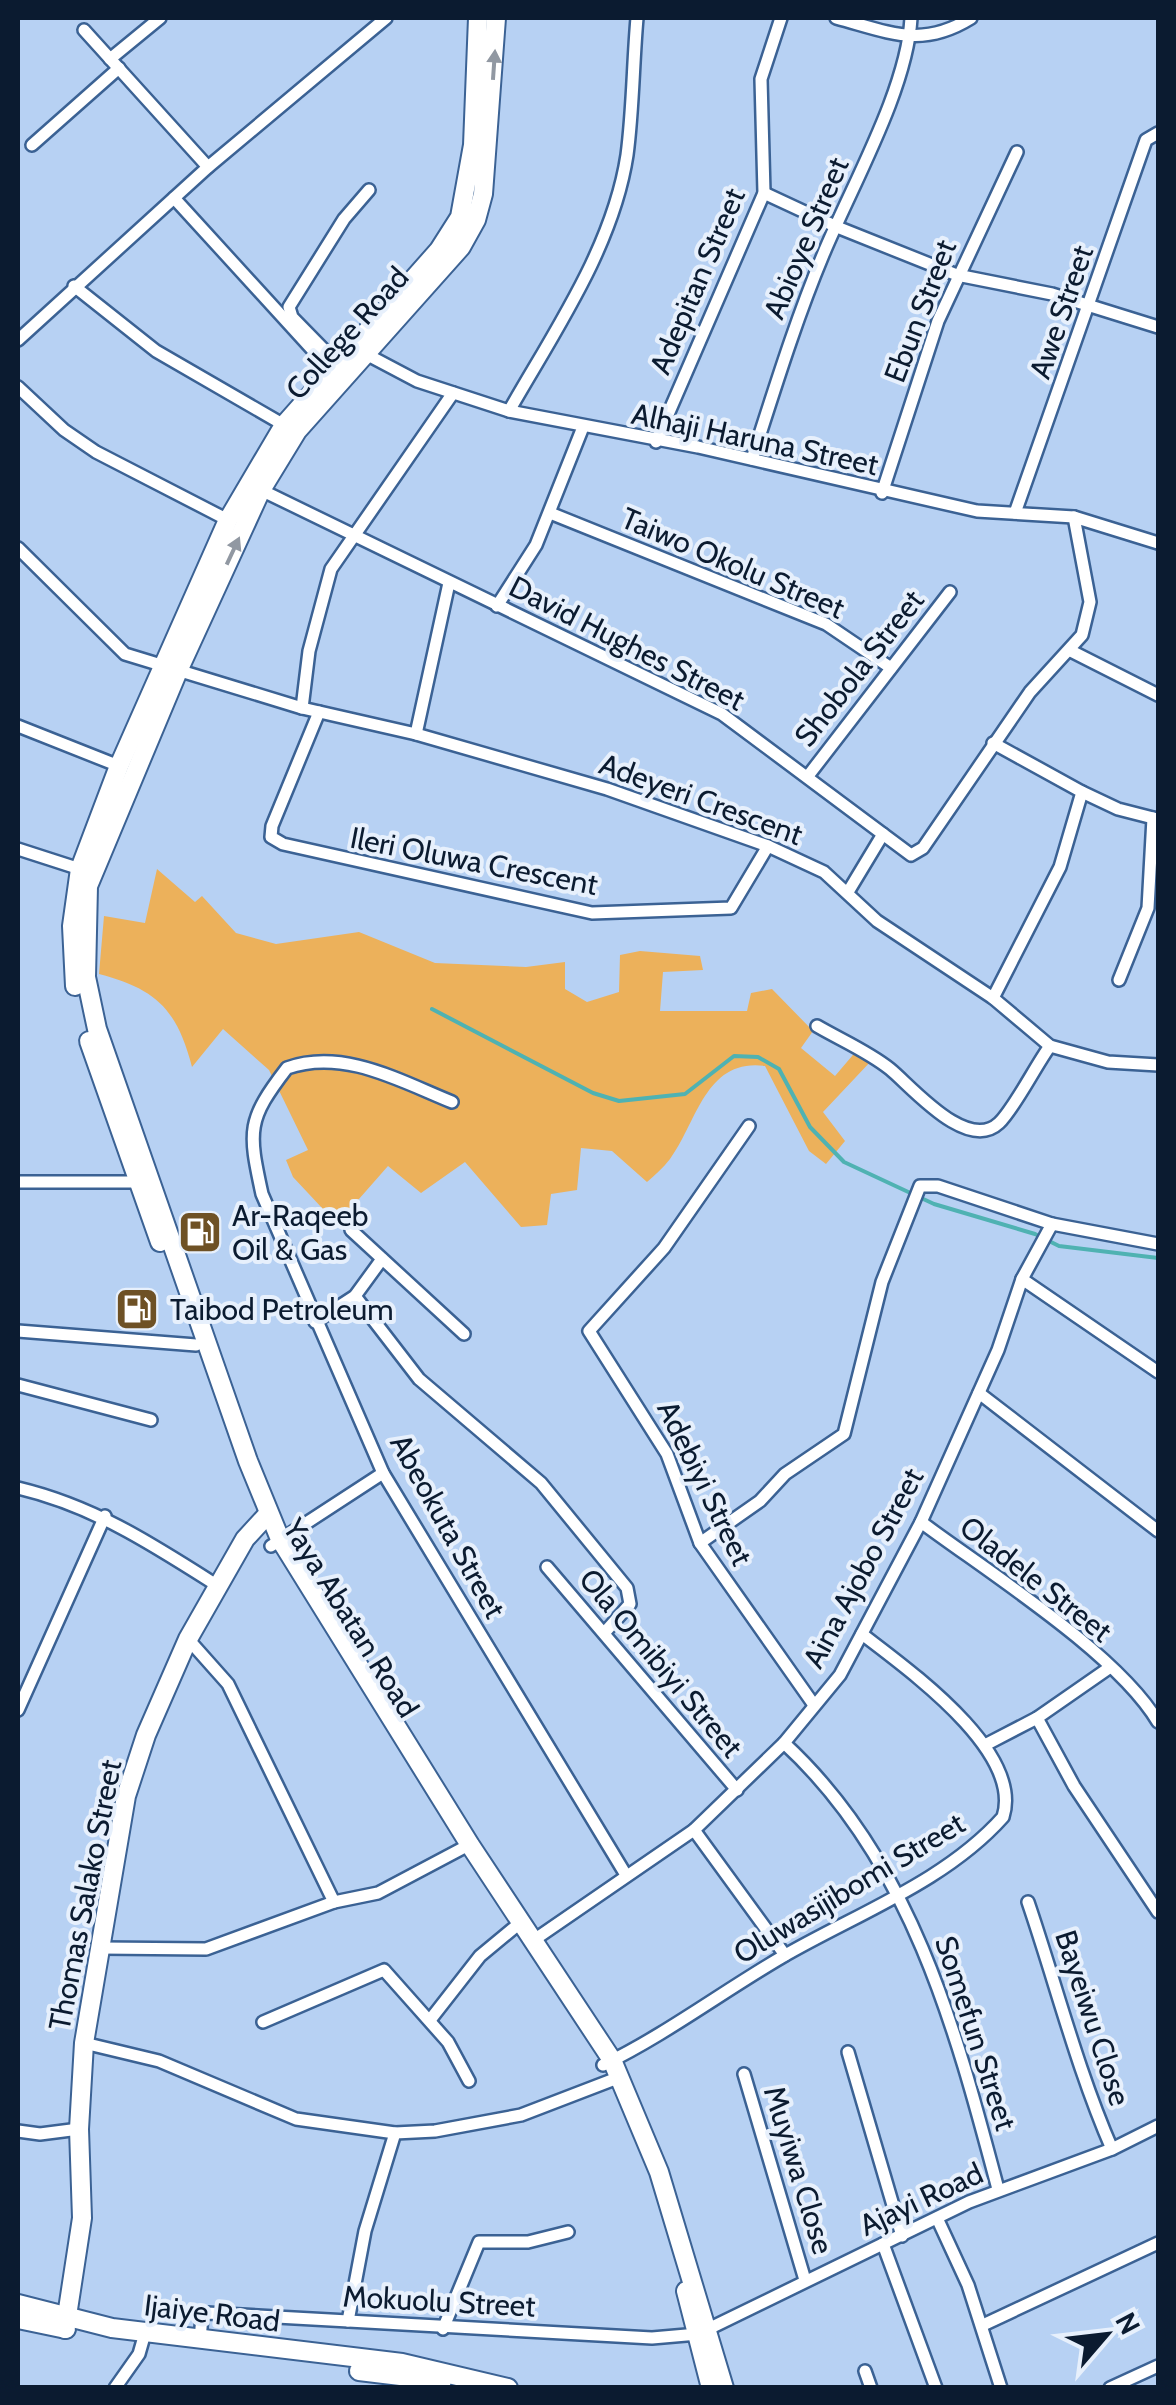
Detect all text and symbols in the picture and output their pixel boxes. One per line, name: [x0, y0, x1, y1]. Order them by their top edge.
one-way arrow: [487, 49, 503, 80]
street label: Abioye Street: [755, 152, 857, 324]
street label: Adepitan Street: [641, 182, 753, 380]
street label: Ebun Street: [876, 235, 964, 387]
street label: Awe Street: [1021, 241, 1101, 383]
street label: College Road: [278, 259, 416, 407]
street label: Alhaji Haruna Street: [628, 395, 882, 483]
street label: Taiwo Okolu Street: [616, 499, 850, 627]
one-way arrow: [225, 536, 242, 565]
street label: David Hughes Street: [503, 568, 751, 718]
street label: Shobola Street: [786, 582, 932, 754]
street label: Adeyeri Crescent: [594, 745, 808, 853]
street label: Ileri Oluwa Crescent: [347, 819, 601, 903]
place label: Ar-Raqeeb Oil & Gas: [232, 1197, 368, 1268]
fuel station icon: Ar-Raqeeb Oil & Gas: [177, 1209, 223, 1255]
fuel station icon: Taibod Petroleum: [114, 1286, 160, 1332]
place label: Taibod Petroleum: [170, 1291, 394, 1328]
street label: Adebiyi Street: [649, 1395, 761, 1571]
street label: Abeokuta Street: [382, 1428, 514, 1624]
street label: Aina Ajobo Street: [795, 1462, 931, 1674]
street label: Oladele Street: [953, 1508, 1119, 1650]
street label: Yaya Abatan Road: [275, 1511, 427, 1724]
street label: Ola Omibiyi Street: [571, 1561, 751, 1765]
street label: Thomas Salako Street: [41, 1757, 129, 2033]
street label: Oluwasijibomi Street: [727, 1804, 971, 1972]
street label: Bayeiwu Close: [1047, 1926, 1139, 2110]
street label: Somefun Street: [927, 1931, 1025, 2135]
street label: Muyiwa Close: [756, 2082, 842, 2258]
street label: Ajayi Road: [853, 2154, 989, 2244]
street label: Mokuolu Street: [342, 2277, 536, 2325]
north arrow: [1056, 2285, 1156, 2385]
street label: Ijaiye Road: [142, 2286, 282, 2340]
text: N: [1108, 2307, 1148, 2340]

